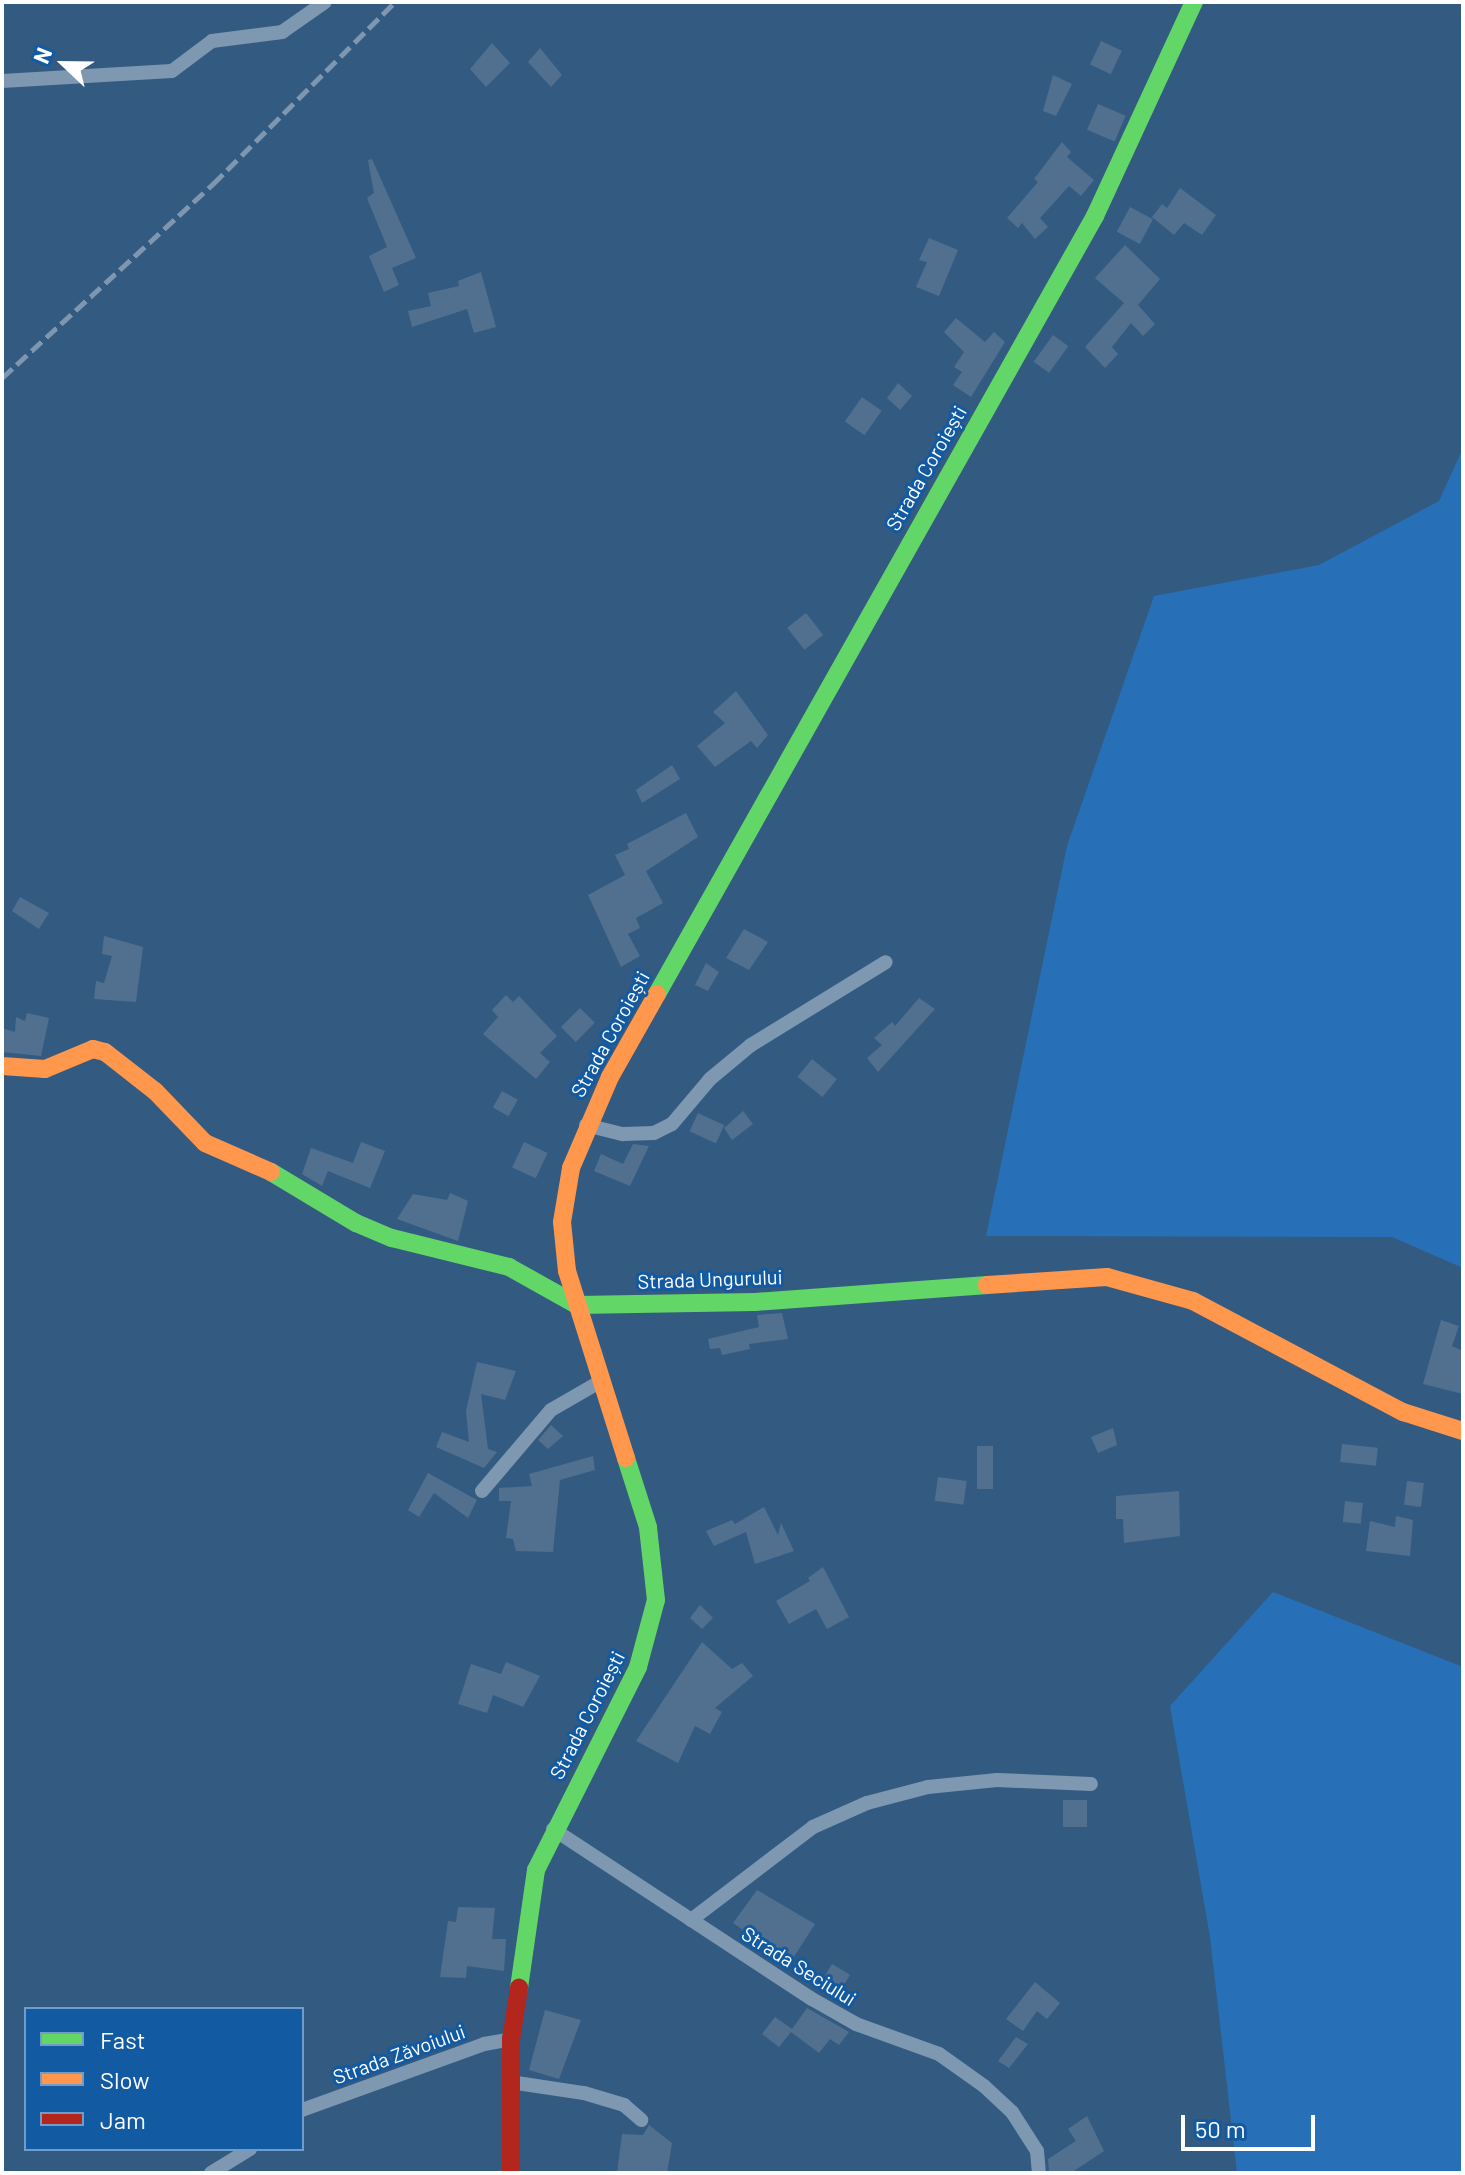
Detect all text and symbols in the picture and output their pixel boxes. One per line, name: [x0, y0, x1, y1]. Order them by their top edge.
north arrow: [24, 24, 104, 104]
text: N: [27, 43, 57, 67]
street label: Strada Coroiești: [881, 401, 971, 535]
street label: Strada Coroiești: [566, 967, 654, 1101]
street label: Strada Ungurului: [637, 1264, 783, 1294]
street label: Strada Coroiești: [544, 1647, 630, 1783]
street label: Strada Seciului: [737, 1921, 861, 2011]
legend: [24, 2007, 304, 2151]
street label: Strada Zăvoiului: [330, 2019, 468, 2089]
text: Fast: [100, 2025, 145, 2054]
text: Slow: [100, 2065, 149, 2094]
scale bar: [1185, 2099, 1319, 2149]
text: Jam: [100, 2105, 146, 2134]
text: 50 m: [1195, 2114, 1246, 2143]

